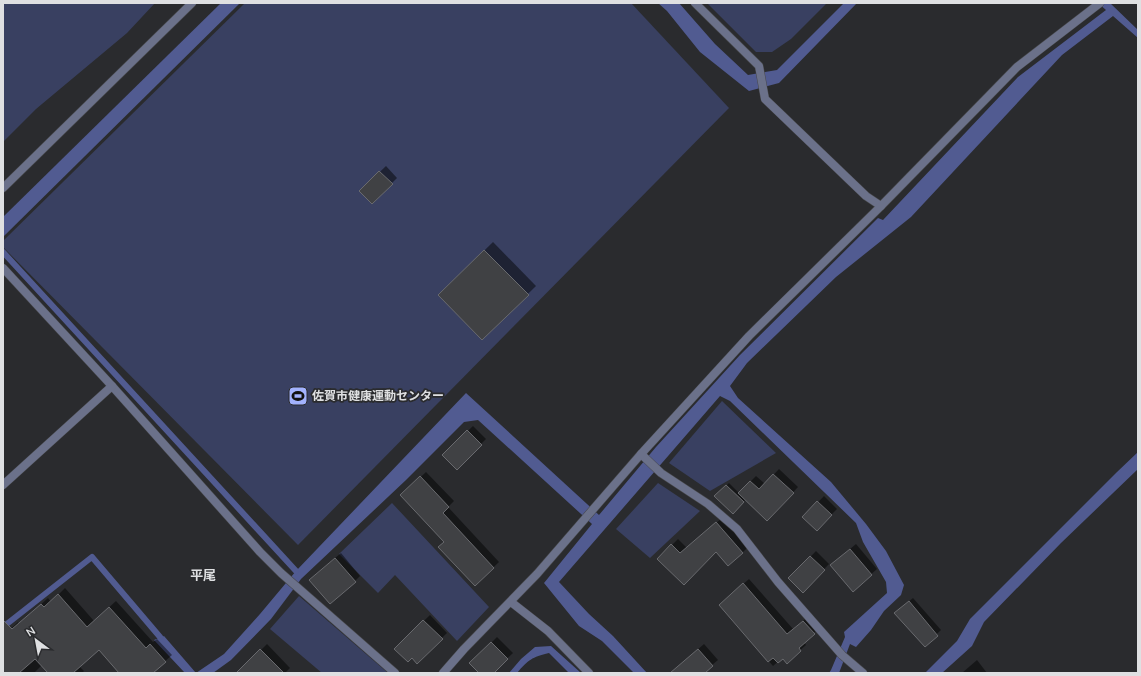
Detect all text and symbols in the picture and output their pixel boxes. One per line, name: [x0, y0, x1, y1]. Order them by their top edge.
sports icon: 佐賀市健康運動センター: [287, 385, 309, 407]
place label: 佐賀市健康運動センター: [312, 388, 444, 404]
district label: 平尾: [190, 567, 216, 585]
north arrow: [16, 620, 56, 660]
text: N: [23, 623, 38, 640]

